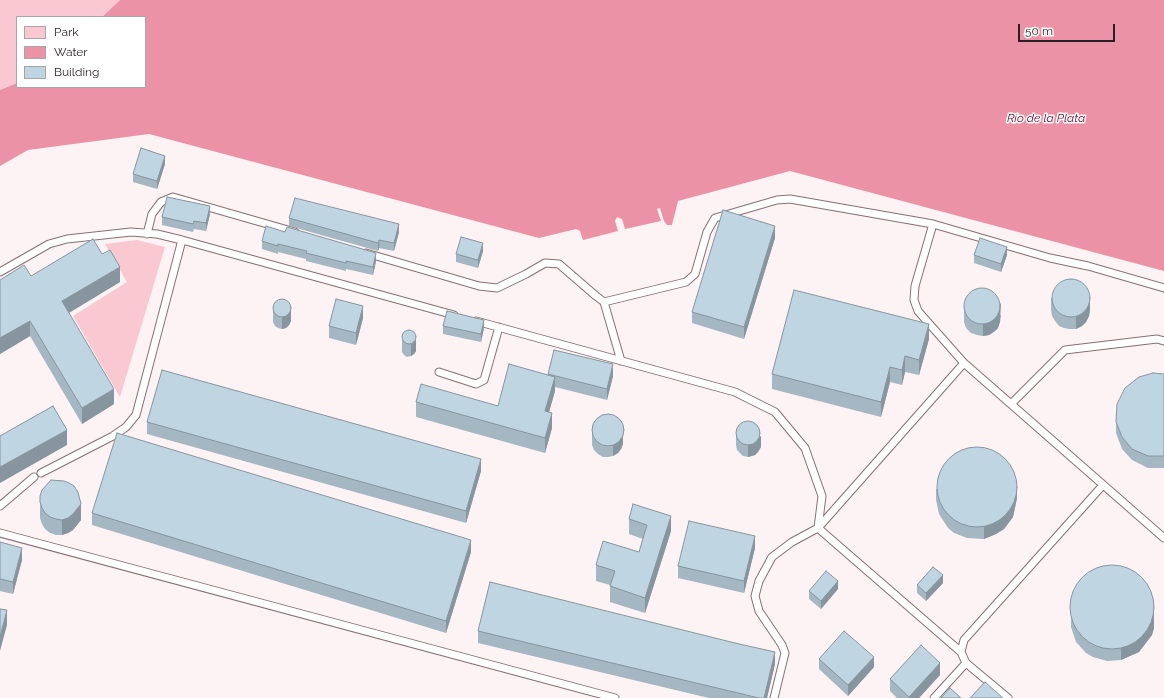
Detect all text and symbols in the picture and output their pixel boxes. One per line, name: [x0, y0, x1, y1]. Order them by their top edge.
legend: [16, 16, 146, 88]
scale bar: [1020, 16, 1117, 42]
text: 50 m: [1025, 24, 1053, 38]
text: Park: [54, 25, 79, 39]
text: Water: [54, 45, 88, 59]
text: Building: [54, 65, 100, 79]
water label: Río de la Plata: [1007, 111, 1085, 125]

